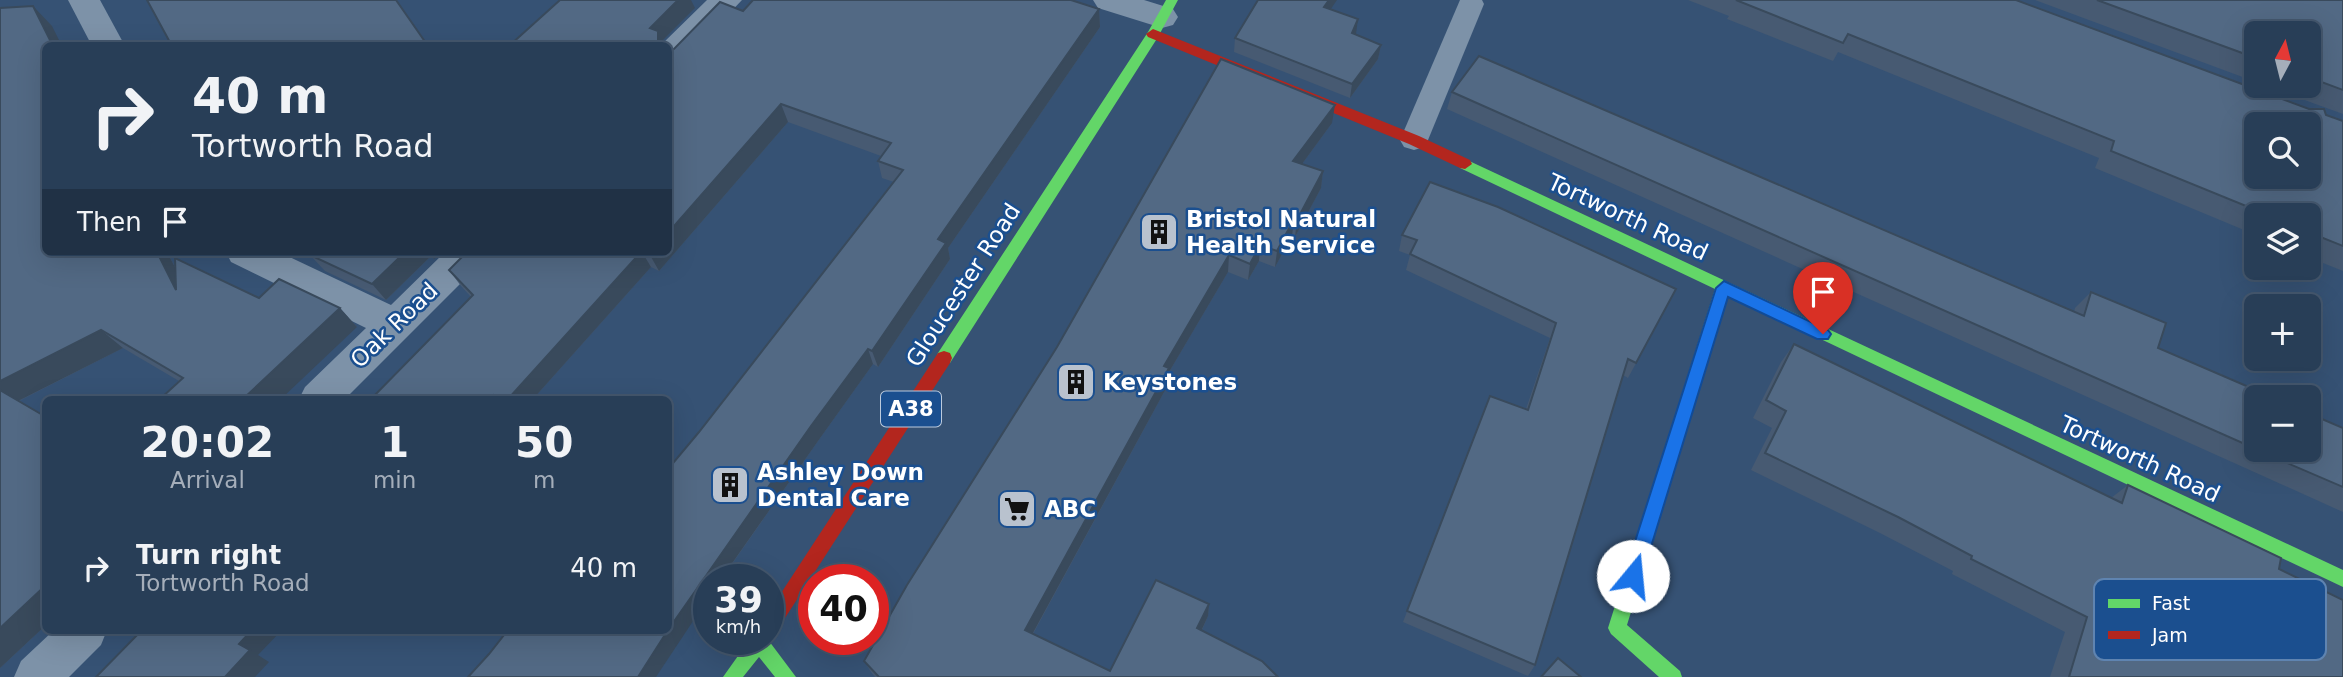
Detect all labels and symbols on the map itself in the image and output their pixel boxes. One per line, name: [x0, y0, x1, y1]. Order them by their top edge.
north arrow: [2244, 21, 2320, 98]
street label: Tortworth Road: [1543, 168, 1712, 265]
street label: Gloucester Road: [901, 199, 1025, 371]
place label: Bristol Natural Health Service: [1186, 206, 1376, 258]
building icon: Bristol Natural Health Service: [1138, 211, 1180, 253]
pin: [1793, 262, 1853, 334]
street label: Oak Road: [345, 277, 443, 373]
building icon: Keystones: [1055, 361, 1097, 403]
place label: Keystones: [1103, 369, 1237, 395]
road number: A38: [881, 392, 941, 426]
street label: Tortworth Road: [2055, 410, 2224, 507]
place label: Ashley Down Dental Care: [757, 459, 924, 511]
building icon: Ashley Down Dental Care: [709, 464, 751, 506]
supermarket icon: ABC: [996, 488, 1038, 530]
place label: ABC: [1044, 496, 1096, 522]
position arrow: [1596, 539, 1670, 613]
speed limit sign: 40: [798, 564, 889, 655]
legend: [2094, 579, 2326, 660]
text: Fast: [2152, 592, 2190, 614]
text: Jam: [2151, 624, 2188, 646]

